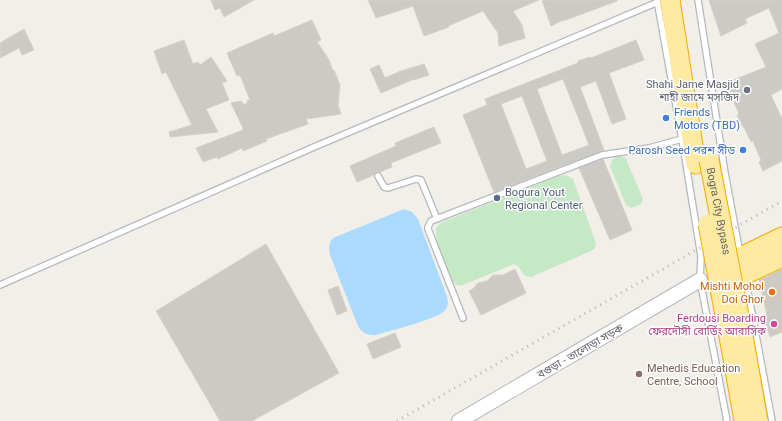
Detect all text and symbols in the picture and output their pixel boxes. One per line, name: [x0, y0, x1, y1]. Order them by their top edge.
place label: Shahi Jame Masjid শাহী জামে মসজিদ: [646, 78, 740, 104]
marker: Shahi Jame Masjid শাহী জামে মসজিদ: [742, 85, 752, 95]
place label: Friends Motors (TBD): [674, 106, 740, 132]
marker: Friends Motors (TBD): [661, 113, 671, 123]
place label: Parosh Seed পরশ সীড: [628, 144, 735, 157]
marker: Parosh Seed পরশ সীড: [738, 145, 748, 155]
street label: Bogra City Bypass: [704, 166, 733, 256]
place label: Bogura Yout Regional Center: [505, 186, 583, 212]
marker: Bogura Yout Regional Center: [492, 193, 502, 203]
place label: Mishti Mohol Doi Ghor: [700, 280, 764, 306]
marker: Mishti Mohol Doi Ghor: [767, 287, 777, 297]
place label: Ferdousi Boarding ফেরদৌসী বোর্ডিং আবাসিক: [648, 312, 766, 338]
marker: Ferdousi Boarding ফেরদৌসী বোর্ডিং আবাসিক: [769, 319, 779, 329]
street label: বগুড়া - তালোড়া সড়ক: [534, 322, 626, 382]
place label: Mehedis Education Centre, School: [647, 362, 740, 388]
marker: Mehedis Education Centre, School: [634, 369, 644, 379]

